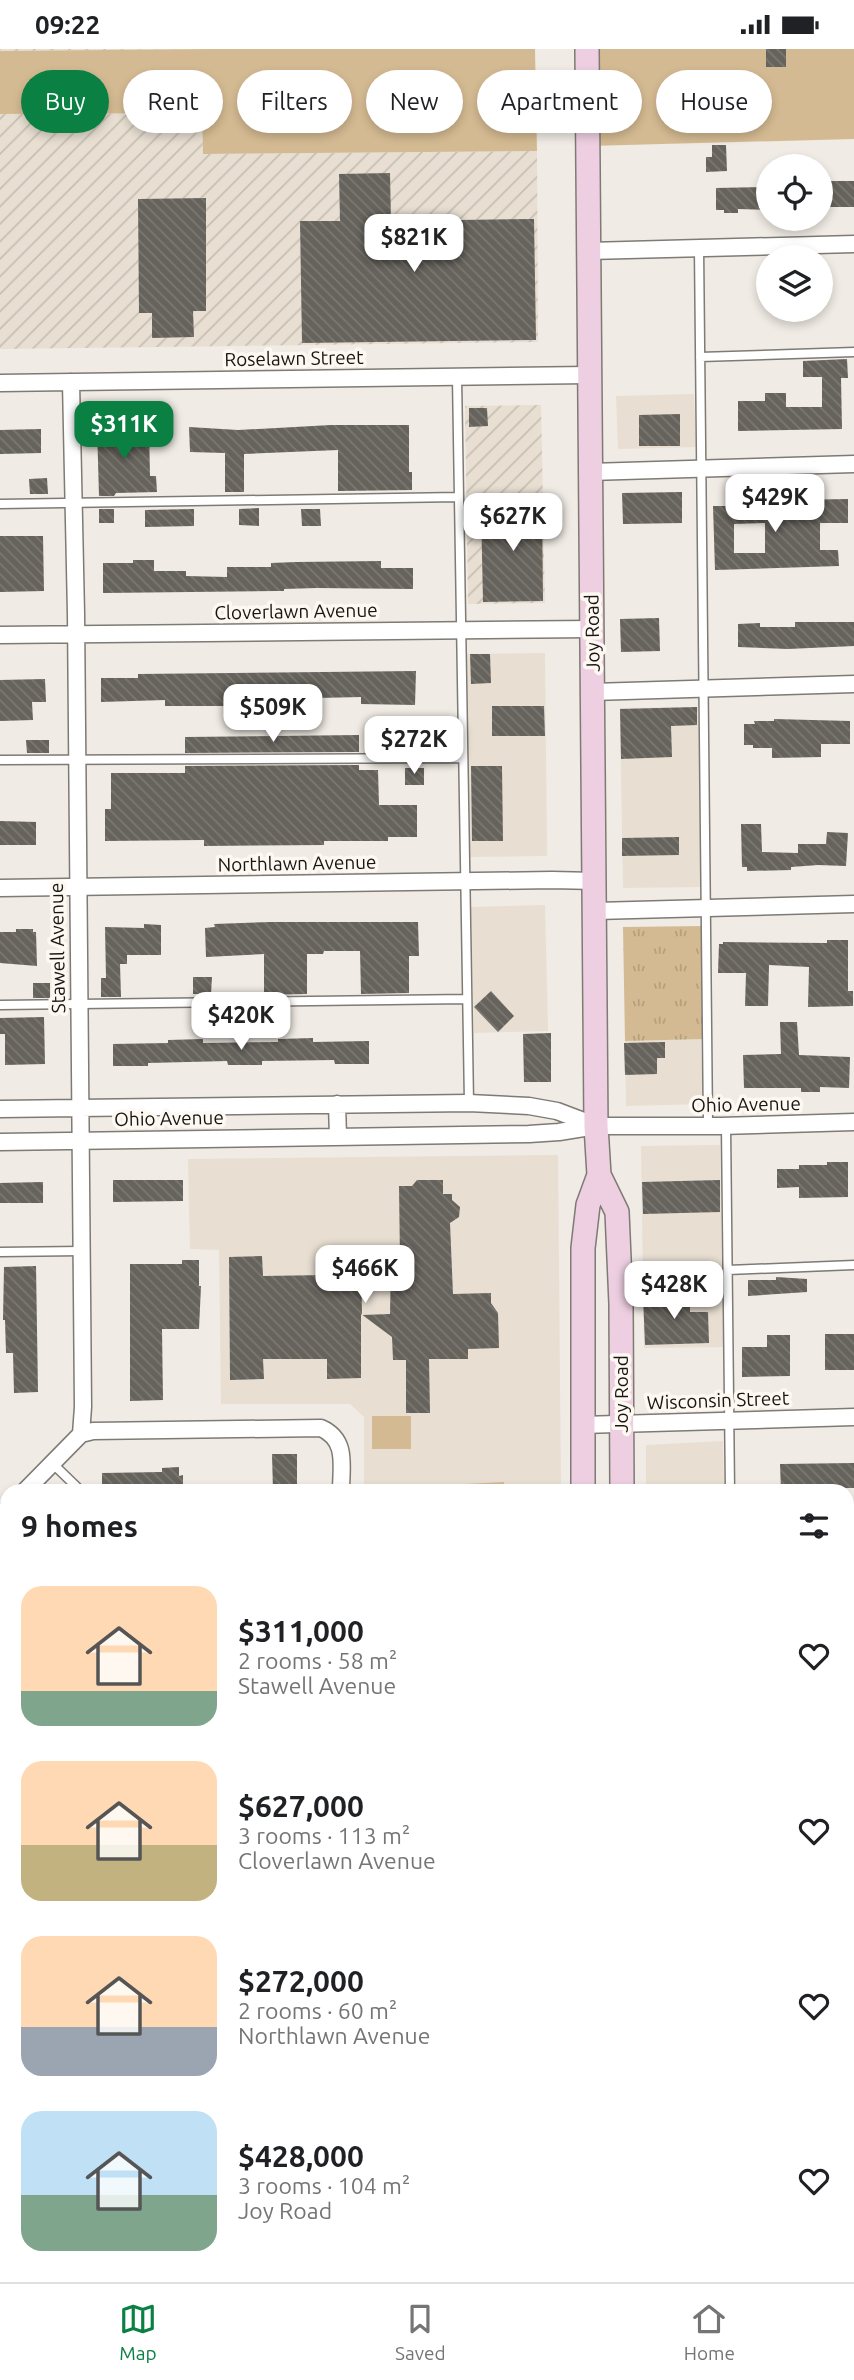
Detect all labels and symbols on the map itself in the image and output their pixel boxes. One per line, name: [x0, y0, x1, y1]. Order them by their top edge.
pin: $821K: [365, 215, 463, 274]
street label: Roselawn Street: [224, 346, 364, 370]
pin: $311K: [75, 401, 173, 461]
pin: $429K: [726, 475, 824, 534]
pin: $627K: [464, 493, 562, 553]
street label: Joy Road: [580, 594, 604, 672]
street label: Cloverlawn Avenue: [214, 599, 378, 623]
pin: $509K: [224, 685, 322, 744]
pin: $272K: [365, 717, 463, 776]
street label: Northlawn Avenue: [217, 851, 377, 875]
street label: Stawell Avenue: [45, 882, 69, 1014]
pin: $420K: [192, 993, 290, 1052]
street label: Ohio Avenue: [691, 1092, 801, 1116]
street label: Ohio Avenue: [114, 1106, 224, 1130]
pin: $466K: [316, 1245, 414, 1305]
pin: $428K: [625, 1261, 723, 1321]
street label: Joy Road: [610, 1355, 632, 1433]
street label: Wisconsin Street: [646, 1386, 790, 1413]

